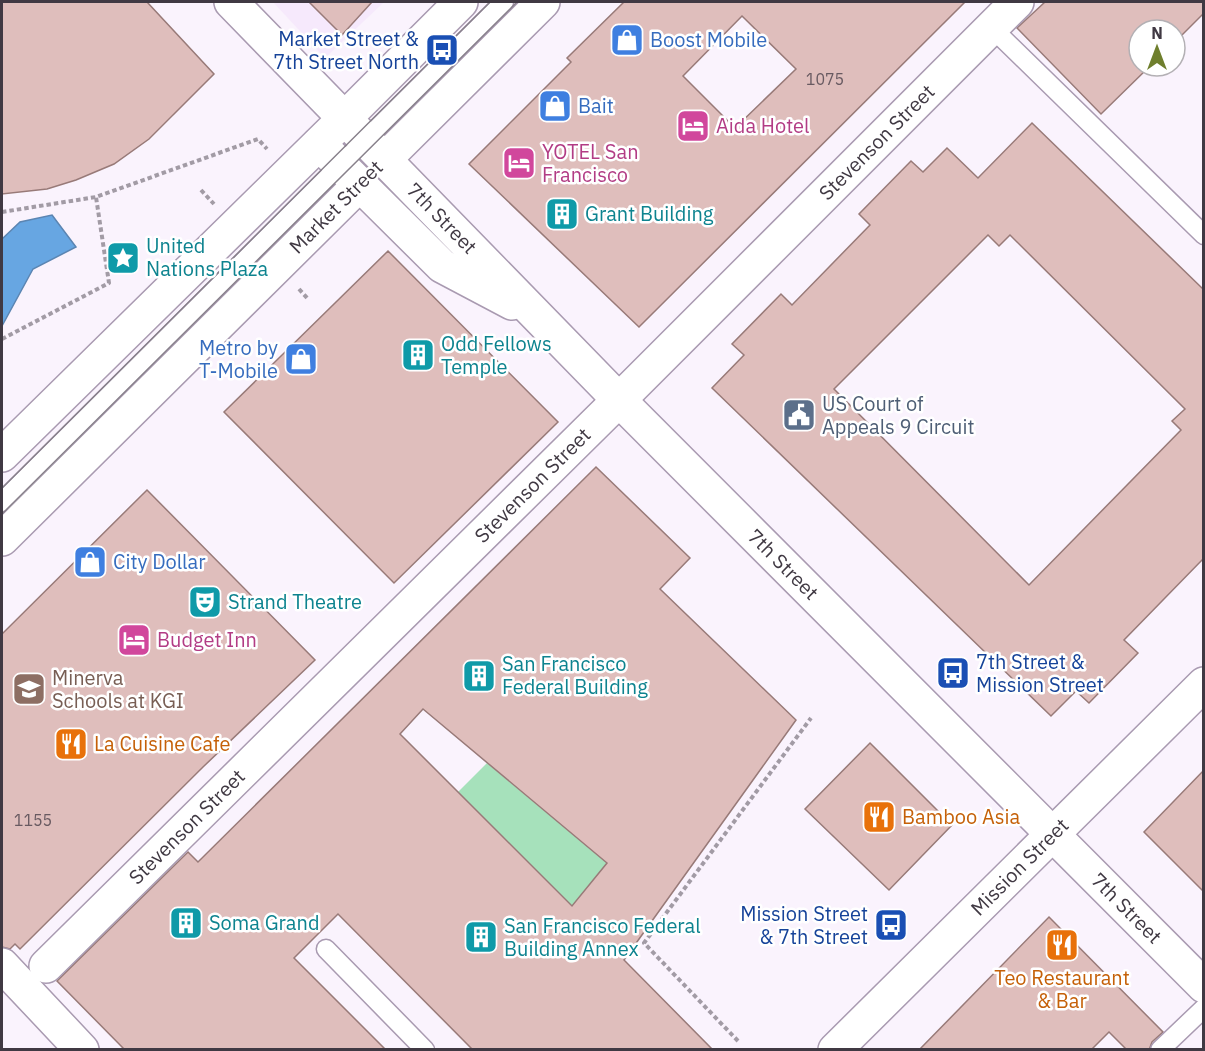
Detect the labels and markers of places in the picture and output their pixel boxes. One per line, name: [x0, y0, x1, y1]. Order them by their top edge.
shop icon: Boost Mobile: [609, 22, 645, 58]
place label: Market Street & 7th Street North: [273, 25, 419, 75]
place label: Boost Mobile: [650, 26, 767, 53]
bus stop icon: Market Street & 7th Street North: [424, 32, 460, 68]
shop icon: Bait: [537, 88, 573, 124]
place label: Bait: [578, 92, 614, 119]
hotel icon: Aida Hotel: [675, 108, 711, 144]
place label: Aida Hotel: [716, 112, 810, 139]
place label: YOTEL San Francisco: [542, 138, 639, 188]
hotel icon: YOTEL San Francisco: [501, 145, 537, 181]
building icon: Grant Building: [544, 196, 580, 232]
place label: Grant Building: [585, 200, 714, 227]
place label: United Nations Plaza: [146, 232, 268, 282]
place icon: United Nations Plaza: [105, 240, 141, 276]
place label: Odd Fellows Temple: [441, 330, 552, 380]
place label: Metro by T-Mobile: [199, 334, 278, 384]
building icon: Odd Fellows Temple: [400, 337, 436, 373]
shop icon: Metro by T-Mobile: [283, 341, 319, 377]
place label: US Court of Appeals 9 Circuit: [822, 390, 974, 440]
public building icon: US Court of Appeals 9 Circuit: [781, 397, 817, 433]
shop icon: City Dollar: [72, 544, 108, 580]
place label: City Dollar: [113, 548, 206, 575]
theatre icon: Strand Theatre: [187, 584, 223, 620]
place label: Strand Theatre: [228, 588, 362, 615]
hotel icon: Budget Inn: [116, 622, 152, 658]
place label: Budget Inn: [157, 626, 257, 653]
place label: 7th Street & Mission Street: [976, 648, 1104, 698]
place label: San Francisco Federal Building: [502, 650, 648, 700]
bus stop icon: 7th Street & Mission Street: [935, 655, 971, 691]
building icon: San Francisco Federal Building: [461, 658, 497, 694]
place label: Minerva Schools at KGI: [52, 664, 184, 714]
school or university icon: Minerva Schools at KGI: [11, 671, 47, 707]
restaurant icon: La Cuisine Cafe: [53, 726, 89, 762]
place label: La Cuisine Cafe: [94, 730, 230, 757]
restaurant icon: Bamboo Asia: [861, 799, 897, 835]
place label: Bamboo Asia: [902, 803, 1020, 830]
place label: Mission Street & 7th Street: [740, 900, 868, 950]
building icon: Soma Grand: [168, 905, 204, 941]
bus stop icon: Mission Street & 7th Street: [873, 907, 909, 943]
place label: Soma Grand: [209, 909, 319, 936]
place label: San Francisco Federal Building Annex: [504, 912, 701, 962]
building icon: San Francisco Federal Building Annex: [463, 919, 499, 955]
restaurant icon: Teo Restaurant & Bar: [1044, 927, 1080, 963]
place label: Teo Restaurant & Bar: [994, 964, 1130, 1014]

